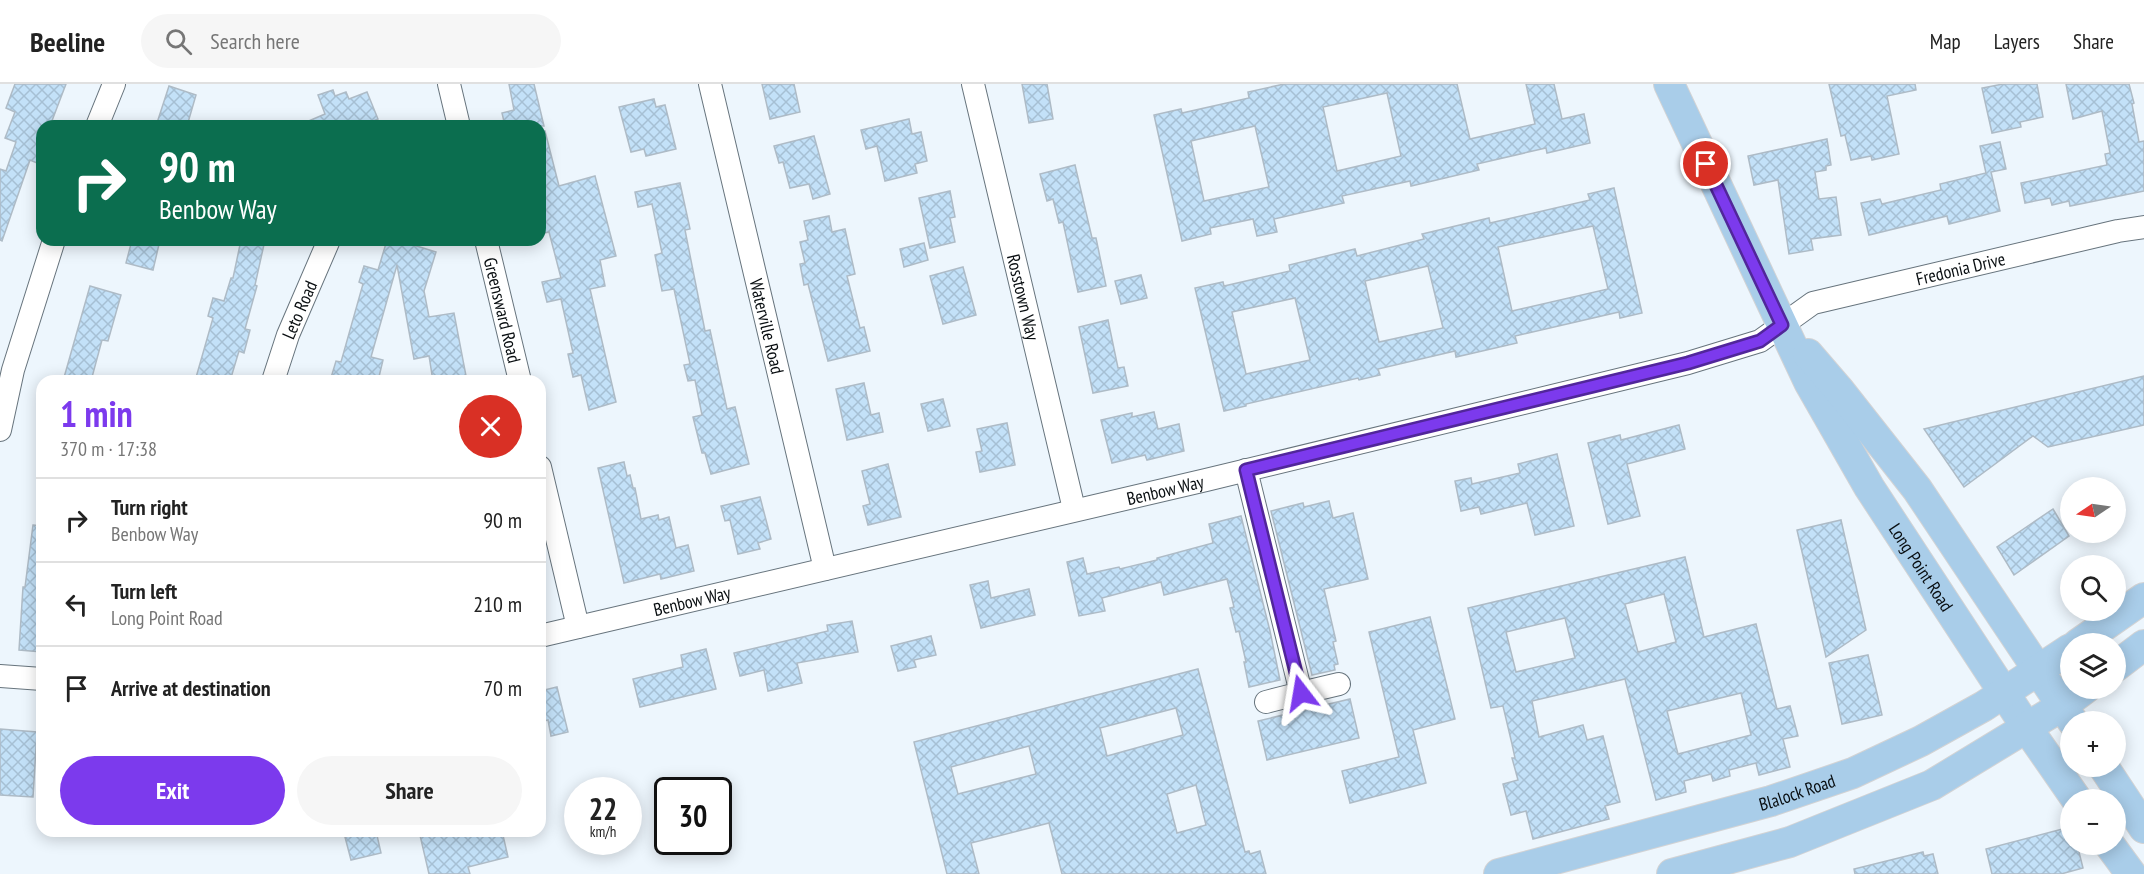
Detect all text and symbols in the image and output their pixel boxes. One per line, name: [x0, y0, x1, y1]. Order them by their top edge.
search box: [141, 14, 561, 68]
text: Beeline: [30, 23, 105, 60]
icon: search: [162, 25, 195, 58]
text: Search here: [210, 27, 300, 55]
text: Map: [1930, 28, 1961, 55]
text: Layers: [1994, 28, 2040, 55]
text: Share: [2073, 28, 2114, 55]
pin: [1680, 138, 1731, 189]
text: 90 m: [159, 139, 236, 194]
icon: right: [60, 144, 138, 222]
icon: arrive: [1689, 147, 1722, 180]
text: Benbow Way: [159, 192, 277, 226]
street label: Fredonia Drive: [1914, 247, 2007, 290]
street label: Rosstown Way: [1002, 252, 1045, 343]
street label: Greensward Road: [479, 255, 527, 365]
street label: Waterville Road: [745, 276, 790, 376]
street label: Leto Road: [276, 277, 322, 342]
text: 1 min: [60, 390, 133, 437]
button: close: [459, 395, 522, 458]
text: 370 m · 17:38: [60, 436, 157, 462]
street label: Benbow Way: [1124, 469, 1206, 510]
north arrow: [2060, 477, 2126, 543]
map controls: [2060, 477, 2126, 855]
text: Turn right: [111, 493, 188, 521]
icon: right: [60, 504, 93, 537]
text: 90 m: [483, 506, 522, 534]
street label: Long Point Road: [1884, 519, 1959, 616]
text: Benbow Way: [111, 521, 198, 547]
button: search: [2060, 555, 2126, 621]
text: Turn left: [111, 577, 177, 605]
street label: Benbow Way: [651, 580, 733, 621]
icon: left: [60, 588, 93, 621]
text: 210 m: [473, 590, 522, 618]
text: Long Point Road: [111, 605, 223, 631]
button: layers: [2060, 633, 2126, 699]
position arrow: [1269, 661, 1333, 725]
icon: arrive: [60, 672, 93, 705]
text: Arrive at destination: [111, 674, 271, 702]
text: 70 m: [483, 674, 522, 702]
button: +: [2060, 711, 2126, 777]
button: Exit: [60, 756, 285, 825]
button: Share: [297, 756, 522, 825]
street label: Blalock Road: [1756, 768, 1838, 815]
speed limit sign: 30: [654, 777, 732, 855]
text: 22: [589, 789, 617, 828]
button: −: [2060, 789, 2126, 855]
text: km/h: [590, 822, 616, 841]

